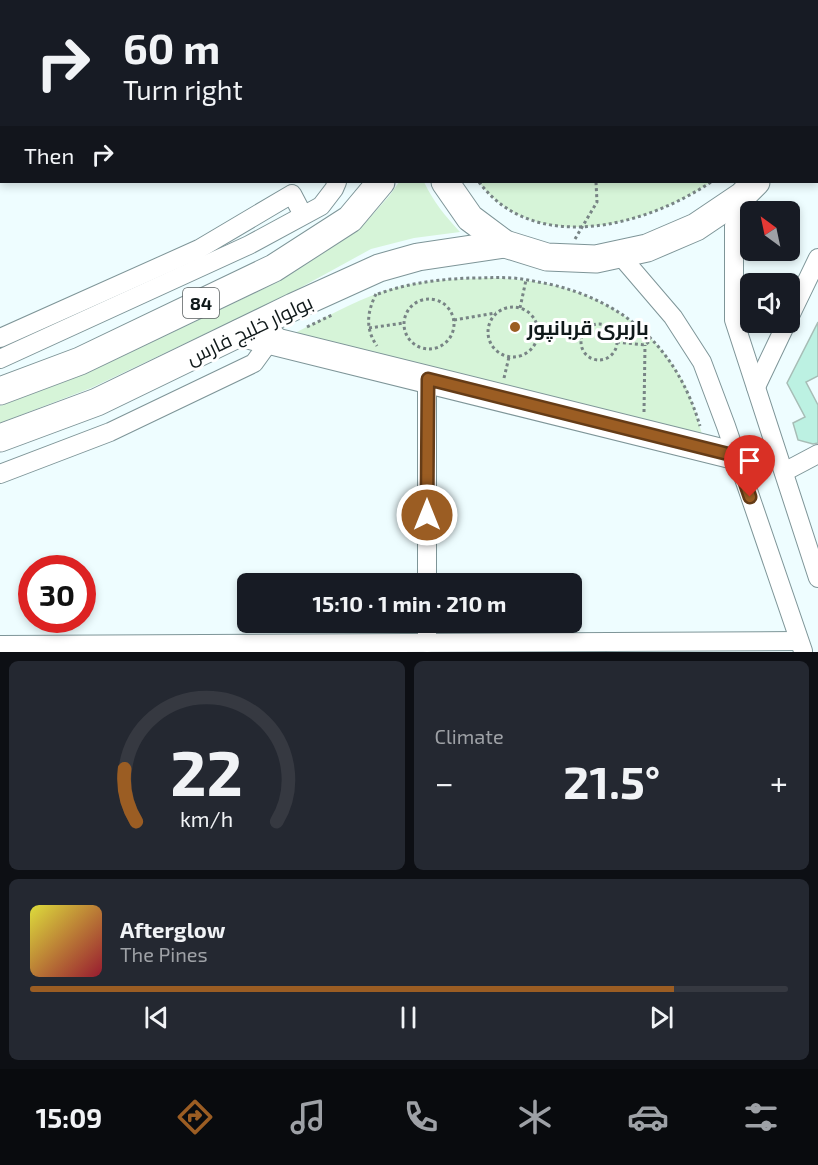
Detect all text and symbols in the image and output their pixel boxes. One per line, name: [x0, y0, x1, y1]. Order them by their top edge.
text: 60 m: [123, 22, 220, 72]
icon: right: [24, 24, 102, 102]
text: Turn right: [123, 73, 243, 105]
icon: right: [86, 138, 119, 171]
text: Then: [24, 142, 74, 168]
north arrow: [740, 201, 800, 261]
map controls: [740, 201, 800, 333]
button: sound: [740, 273, 800, 333]
road number: 84: [183, 288, 219, 318]
street label: بولوار خلیج فارس: [182, 289, 317, 371]
place label: باربری قربانپور: [526, 315, 649, 342]
marker: باربری قربانپور: [508, 320, 522, 334]
pin: [724, 435, 775, 497]
icon: arrive: [733, 444, 766, 477]
position arrow: [395, 483, 459, 547]
speed limit sign: 30: [18, 555, 96, 633]
text: 15:10 · 1 min · 210 m: [313, 590, 506, 616]
text: Climate: [435, 724, 504, 748]
text: 22: [170, 734, 243, 809]
text: 21.5°: [563, 754, 660, 808]
text: −: [435, 762, 454, 802]
text: +: [770, 762, 788, 802]
text: km/h: [180, 807, 233, 832]
text: Afterglow: [120, 916, 225, 942]
text: The Pines: [120, 942, 208, 966]
icon: previous: [140, 1001, 173, 1034]
icon: pause: [392, 1001, 425, 1034]
icon: next: [645, 1001, 678, 1034]
icon: directions: [174, 1096, 216, 1138]
icon: music: [287, 1096, 329, 1138]
icon: phone: [400, 1096, 442, 1138]
icon: climate: [514, 1096, 556, 1138]
icon: car: [627, 1096, 669, 1138]
icon: filters: [740, 1096, 782, 1138]
text: 15:09: [36, 1101, 102, 1133]

